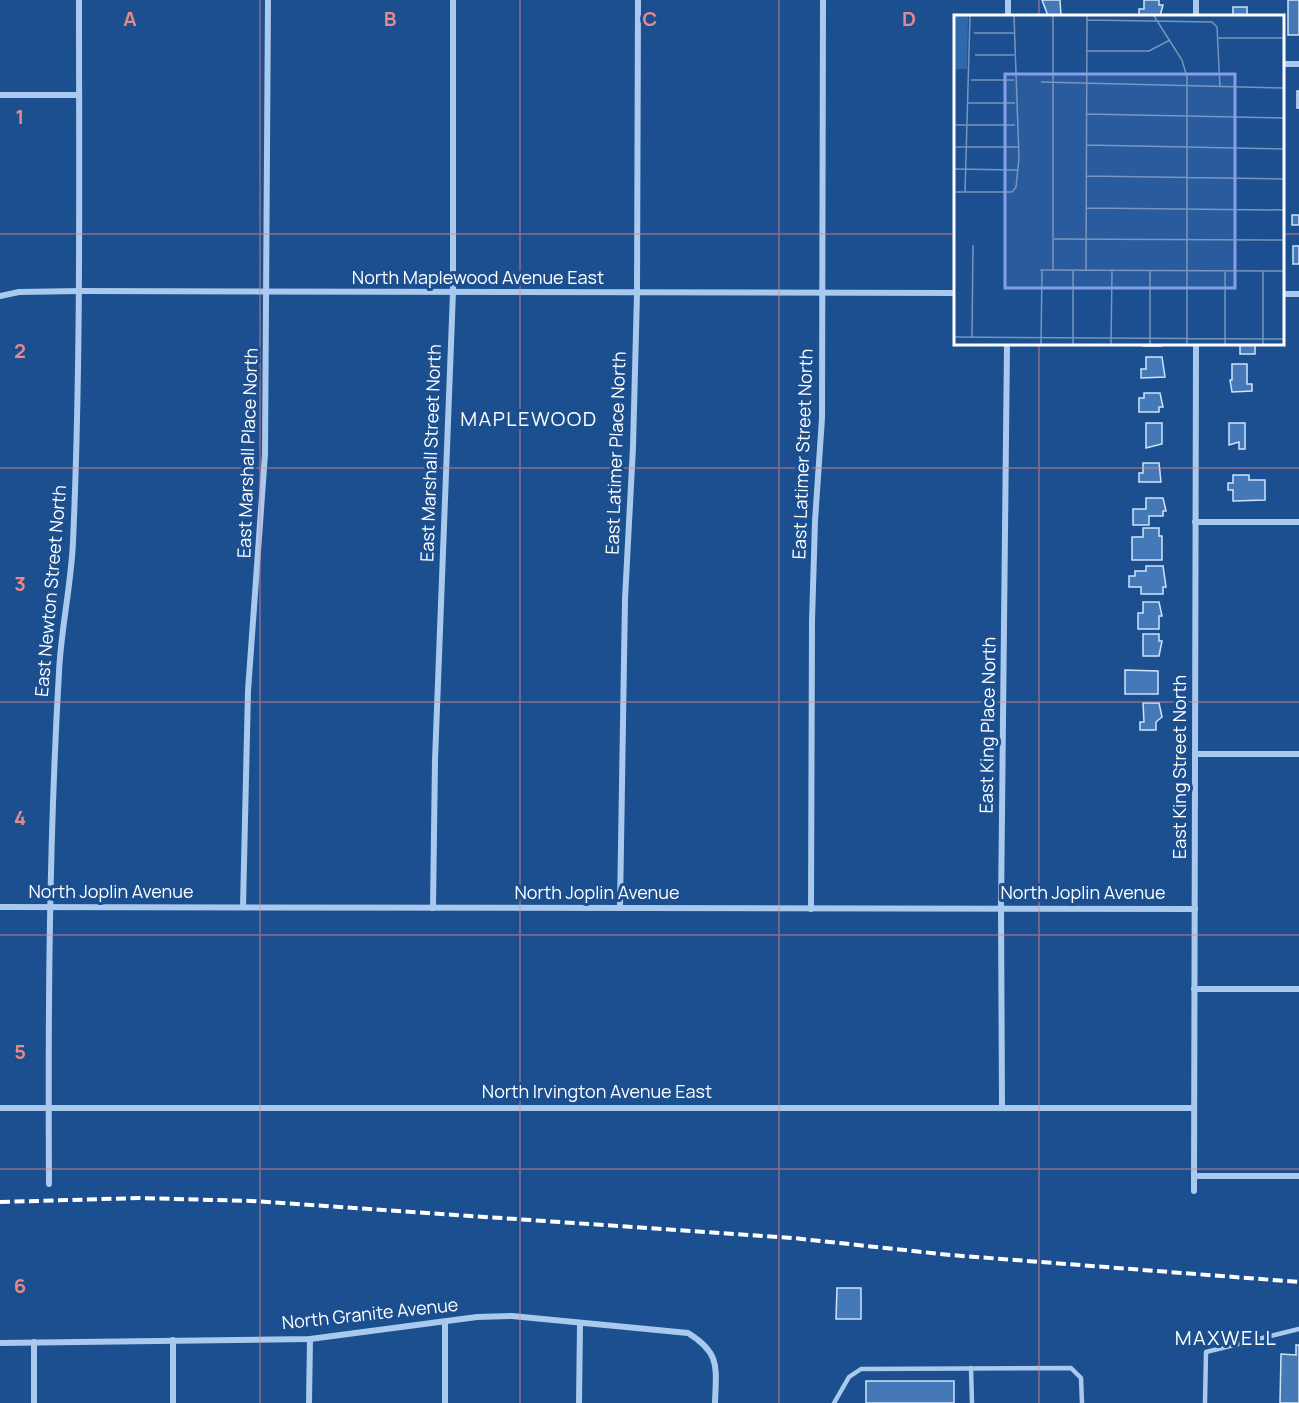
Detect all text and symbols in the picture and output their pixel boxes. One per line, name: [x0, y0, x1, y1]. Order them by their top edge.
text: A: [123, 5, 137, 32]
text: B: [384, 5, 397, 32]
text: C: [643, 5, 657, 32]
text: D: [902, 5, 916, 32]
inset map: [954, 15, 1284, 345]
text: 1: [16, 103, 24, 130]
street label: North Maplewood Avenue East: [352, 265, 604, 289]
text: 2: [14, 337, 26, 364]
street label: East Marshall Street North: [414, 344, 446, 562]
street label: East Marshall Place North: [231, 348, 263, 558]
street label: East Latimer Street North: [786, 348, 818, 560]
street label: East Latimer Place North: [599, 351, 631, 555]
district label: MAPLEWOOD: [460, 405, 598, 432]
street label: East Newton Street North: [29, 484, 71, 698]
text: 3: [14, 570, 26, 597]
street label: East King Place North: [973, 636, 1001, 813]
street label: East King Street North: [1167, 675, 1191, 859]
text: 4: [14, 804, 26, 831]
street label: North Joplin Avenue: [29, 879, 193, 903]
street label: North Joplin Avenue: [515, 880, 679, 904]
street label: North Joplin Avenue: [1001, 880, 1165, 904]
text: 5: [14, 1038, 26, 1065]
street label: North Irvington Avenue East: [482, 1079, 712, 1103]
text: 6: [14, 1272, 26, 1299]
street label: North Granite Avenue: [280, 1292, 459, 1334]
district label: MAXWELL: [1175, 1324, 1277, 1351]

